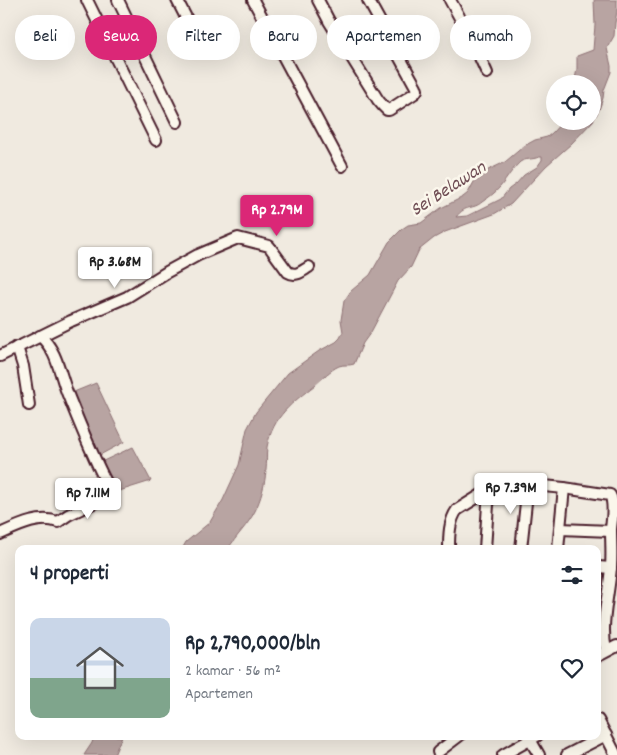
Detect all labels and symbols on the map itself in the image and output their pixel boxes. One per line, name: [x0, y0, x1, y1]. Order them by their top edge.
water label: Sei Belawan: [406, 155, 493, 224]
pin: Rp 2.79M: [225, 194, 329, 237]
pin: Rp 3.68M: [63, 246, 167, 289]
pin: Rp 7.39M: [459, 472, 563, 515]
pin: Rp 7.11M: [36, 478, 140, 520]

